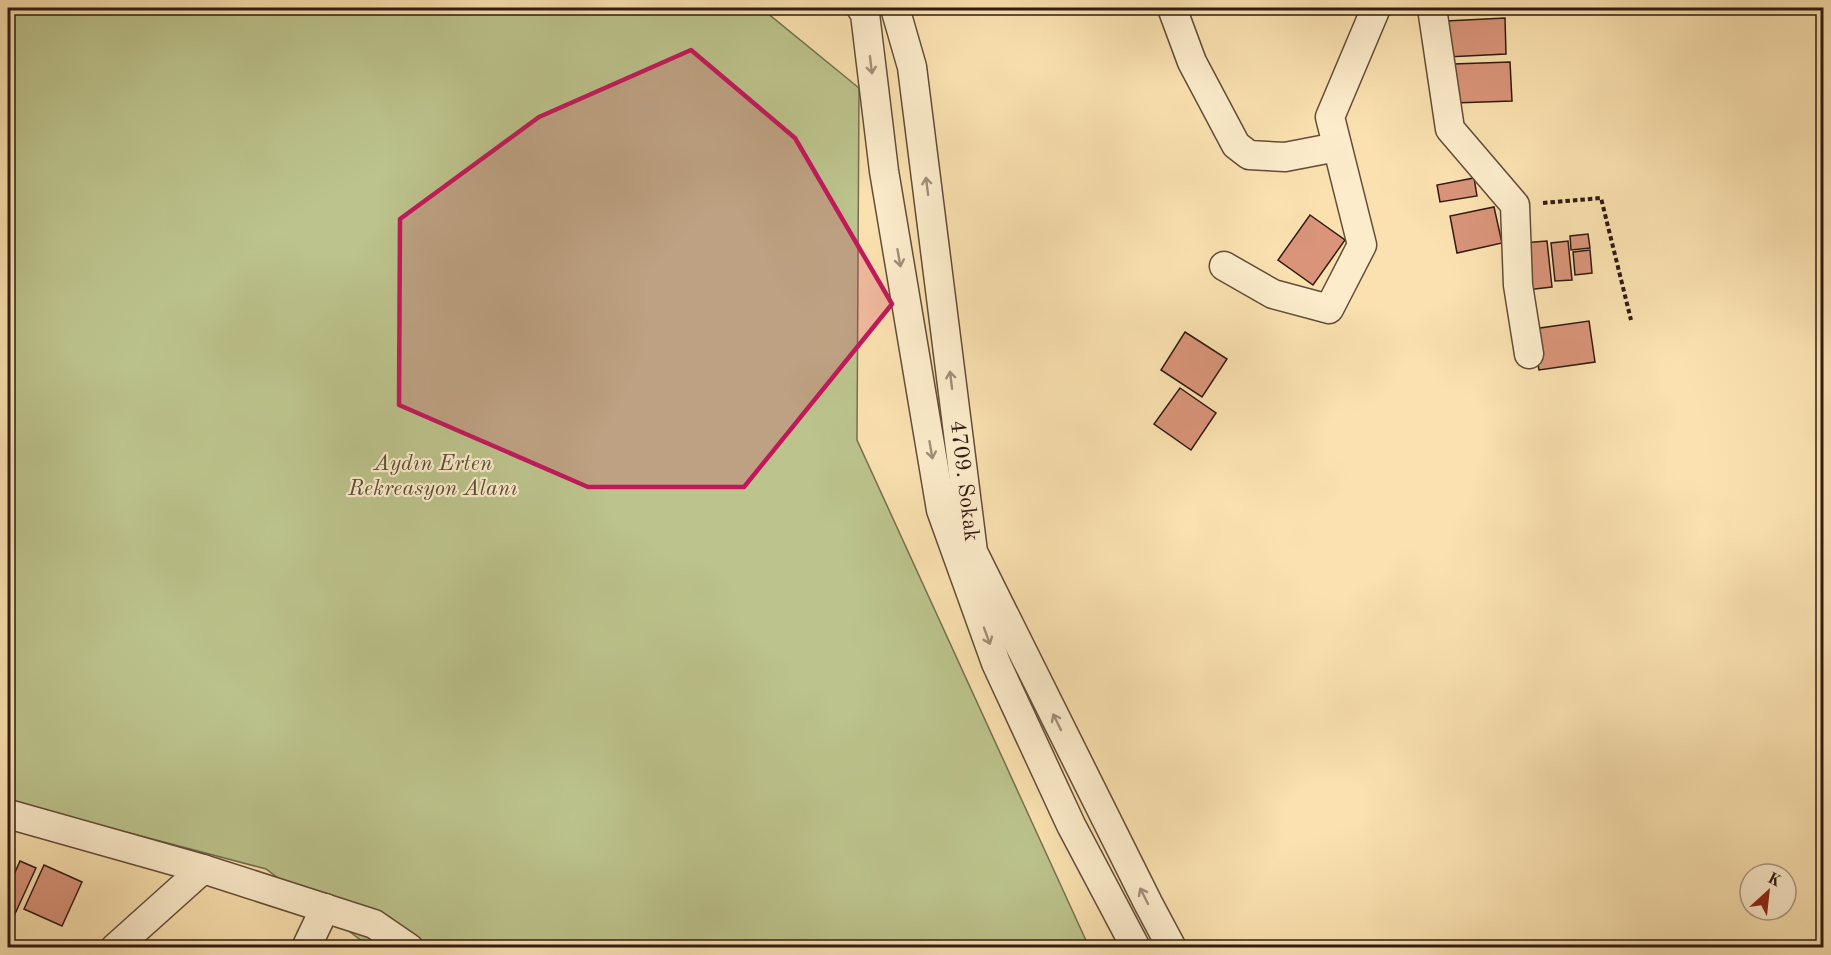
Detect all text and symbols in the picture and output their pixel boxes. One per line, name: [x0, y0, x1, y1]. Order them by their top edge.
one-way arrow: [866, 54, 877, 74]
one-way arrow: [921, 177, 932, 197]
one-way arrow: [894, 247, 905, 267]
one-way arrow: [945, 370, 956, 390]
street label: 4709. Sokak: [946, 419, 982, 543]
one-way arrow: [926, 440, 937, 459]
park label: Aydın Erten Rekreasyon Alanı: [347, 453, 518, 500]
one-way arrow: [982, 626, 993, 645]
one-way arrow: [1051, 713, 1063, 731]
north arrow: [1738, 862, 1798, 922]
text: K: [1765, 870, 1783, 890]
one-way arrow: [1138, 888, 1150, 906]

